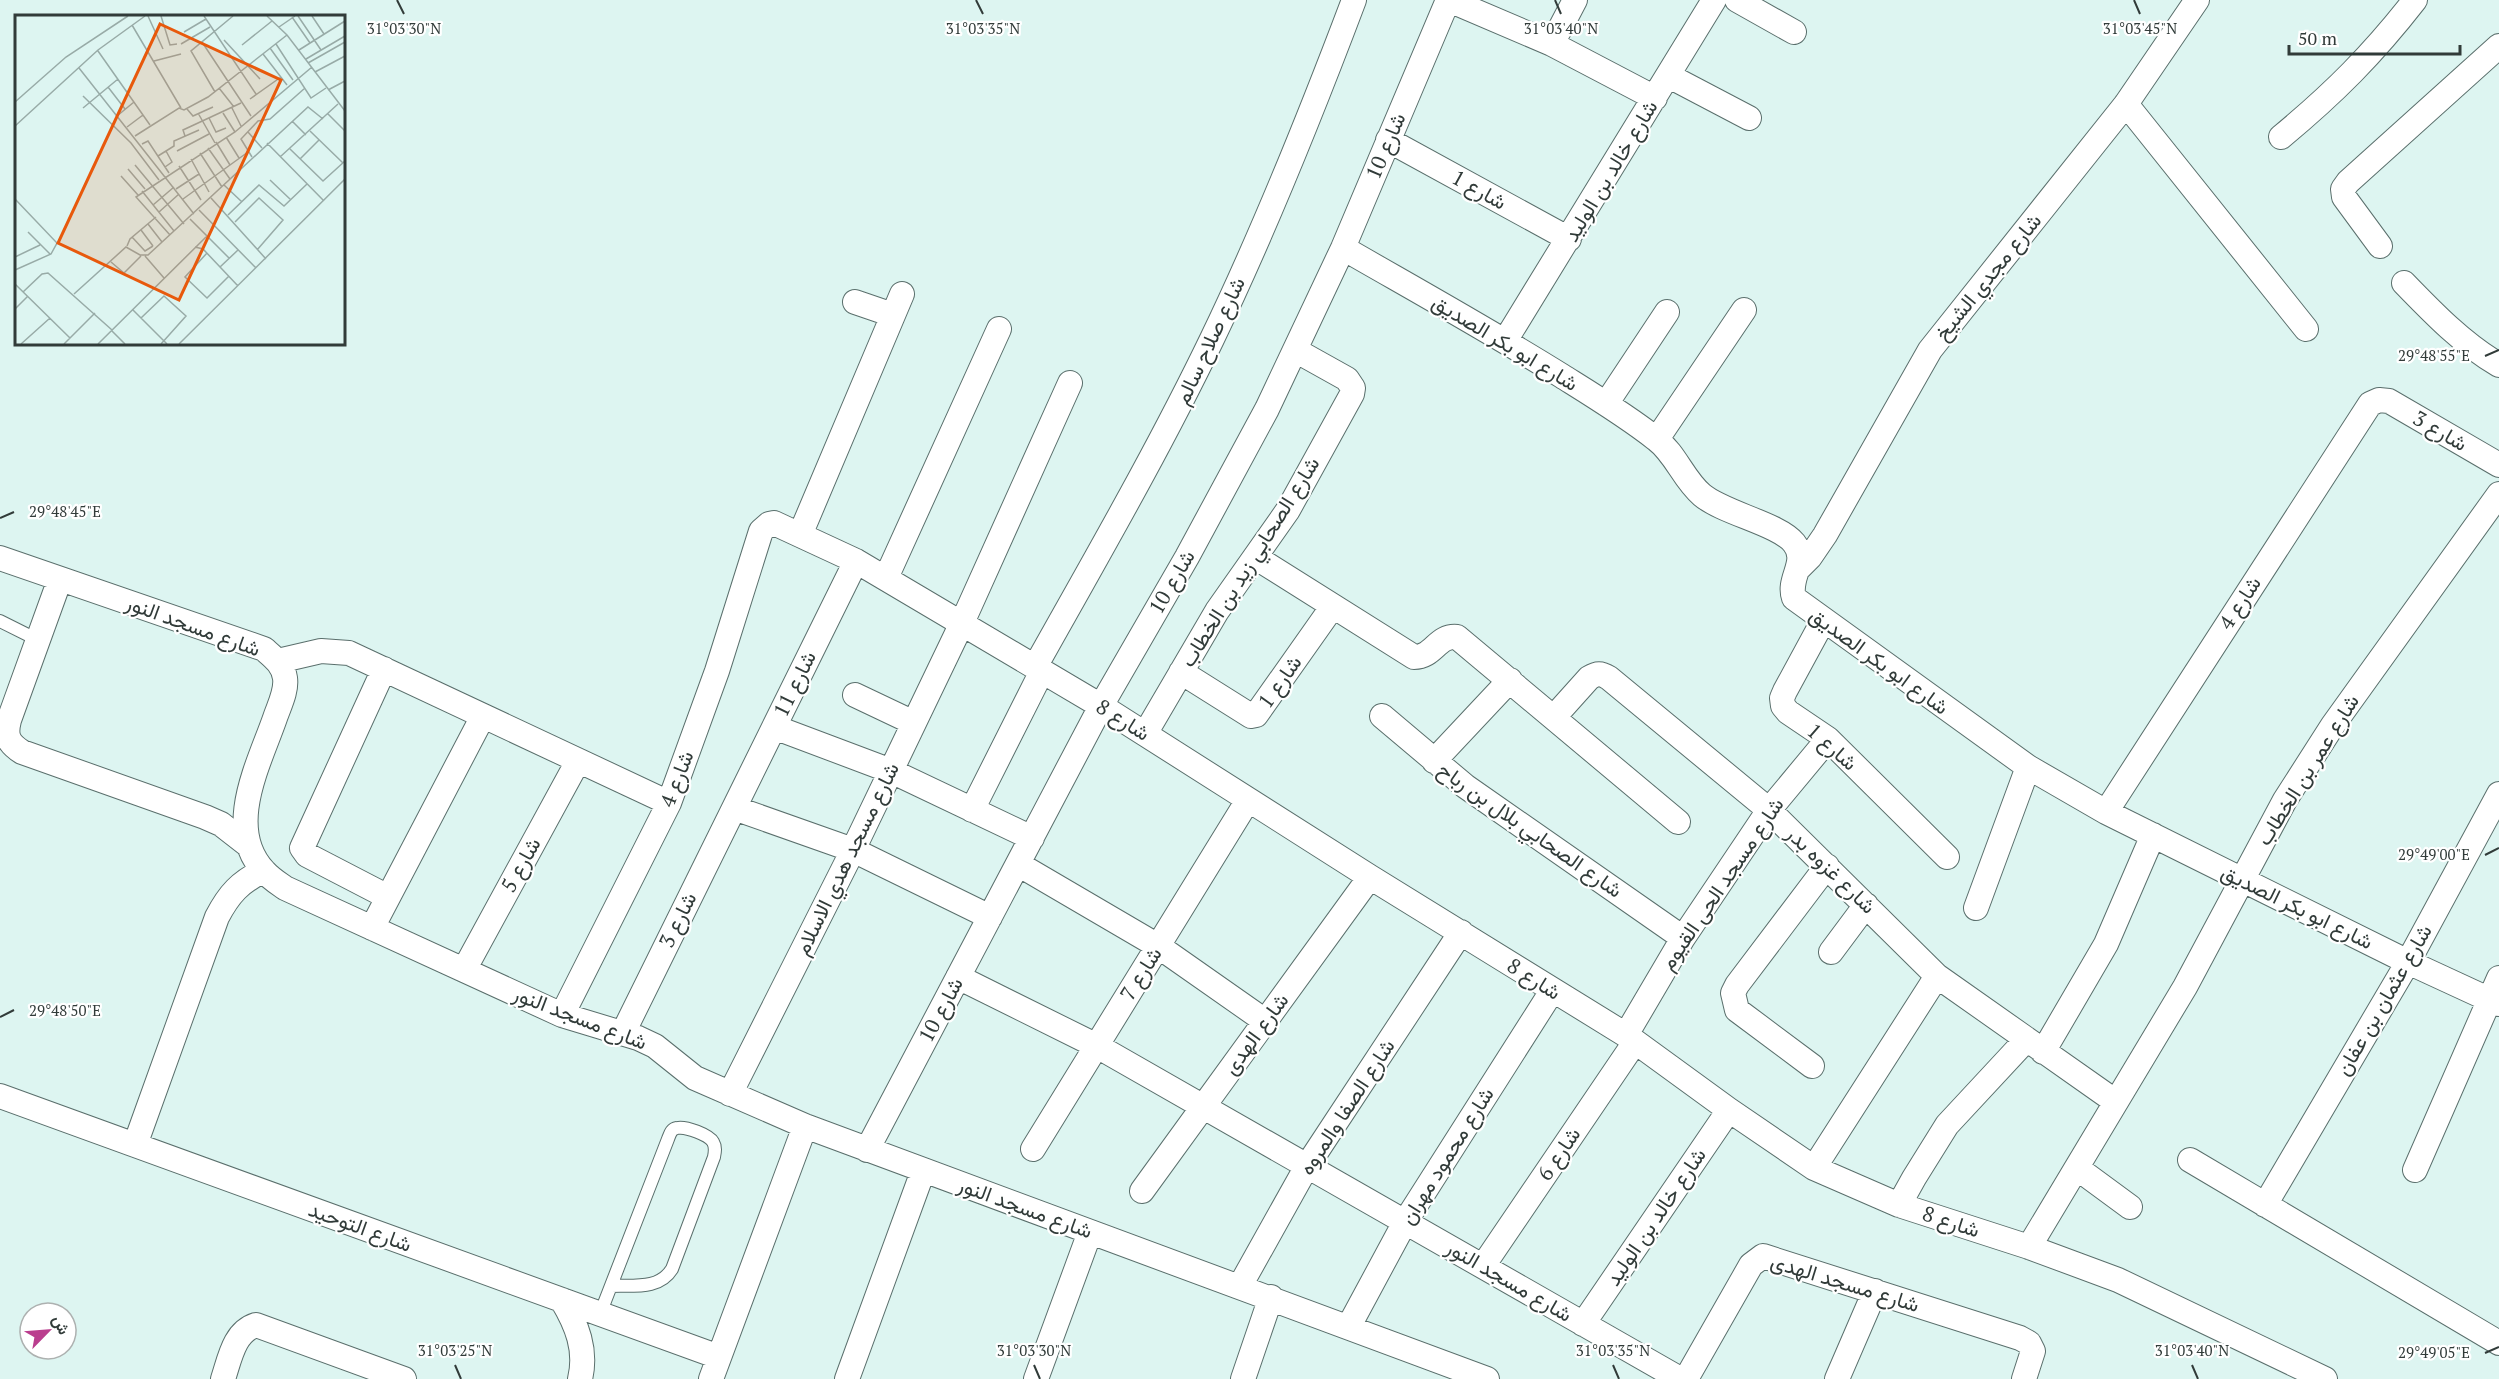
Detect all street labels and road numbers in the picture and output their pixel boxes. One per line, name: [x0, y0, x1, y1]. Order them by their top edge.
street label: شارع خالد بن الوليد: [1557, 94, 1664, 247]
street label: شارع 10: [1359, 108, 1413, 184]
street label: شارع 1: [1447, 163, 1512, 216]
street label: شارع مجدي الشيخ: [1927, 207, 2050, 348]
street label: شارع صلاح سالم: [1167, 272, 1252, 410]
street label: شارع ابو بكر الصديق: [1427, 287, 1584, 398]
street label: شارع 3: [2408, 403, 2473, 458]
street label: شارع الصحابي زيد بن الخطاب: [1173, 451, 1329, 674]
street label: شارع 10: [1142, 544, 1202, 619]
street label: شارع 4: [2211, 570, 2268, 635]
street label: شارع مسجد النور: [121, 587, 265, 663]
street label: شارع ابو بكر الصديق: [1804, 600, 1955, 721]
street label: شارع 11: [766, 646, 823, 721]
street label: شارع 1: [1251, 649, 1308, 714]
street label: شارع عمر بن الخطاب: [2249, 689, 2366, 851]
street label: شارع 8: [1091, 692, 1156, 747]
street label: شارع 1: [1801, 716, 1864, 777]
street label: شارع 4: [653, 746, 701, 811]
street label: شارع الصحابي بلال بن رباح: [1430, 755, 1628, 907]
street label: شارع مسجد هدي الاسلام: [787, 758, 909, 961]
street label: شارع مسجد الحى القيوم: [1653, 792, 1790, 976]
street label: شارع غزوه بدر: [1779, 819, 1883, 920]
street label: شارع 5: [494, 832, 547, 897]
street label: شارع ابو بكر الصديق: [2216, 857, 2378, 956]
street label: شارع 3: [652, 887, 703, 952]
street label: شارع عثمان بن عفان: [2328, 919, 2439, 1081]
street label: شارع 7: [1113, 941, 1168, 1006]
street label: شارع 8: [1502, 951, 1567, 1006]
street label: شارع 10: [911, 972, 970, 1047]
street label: شارع مسجد النور: [508, 978, 651, 1056]
street label: شارع الهدى: [1216, 987, 1295, 1081]
street label: شارع الصفا والمروه: [1292, 1033, 1401, 1180]
street label: شارع محمود مهران: [1393, 1082, 1500, 1230]
street label: شارع 6: [1530, 1121, 1587, 1186]
street label: شارع خالد بن الوليد: [1599, 1142, 1713, 1291]
street label: شارع مسجد النور: [953, 1169, 1097, 1245]
street label: شارع التوحيد: [304, 1194, 416, 1259]
street label: شارع 8: [1919, 1199, 1983, 1244]
street label: شارع مسجد النور: [1440, 1232, 1578, 1328]
street label: شارع مسجد الهدى: [1767, 1246, 1923, 1319]

